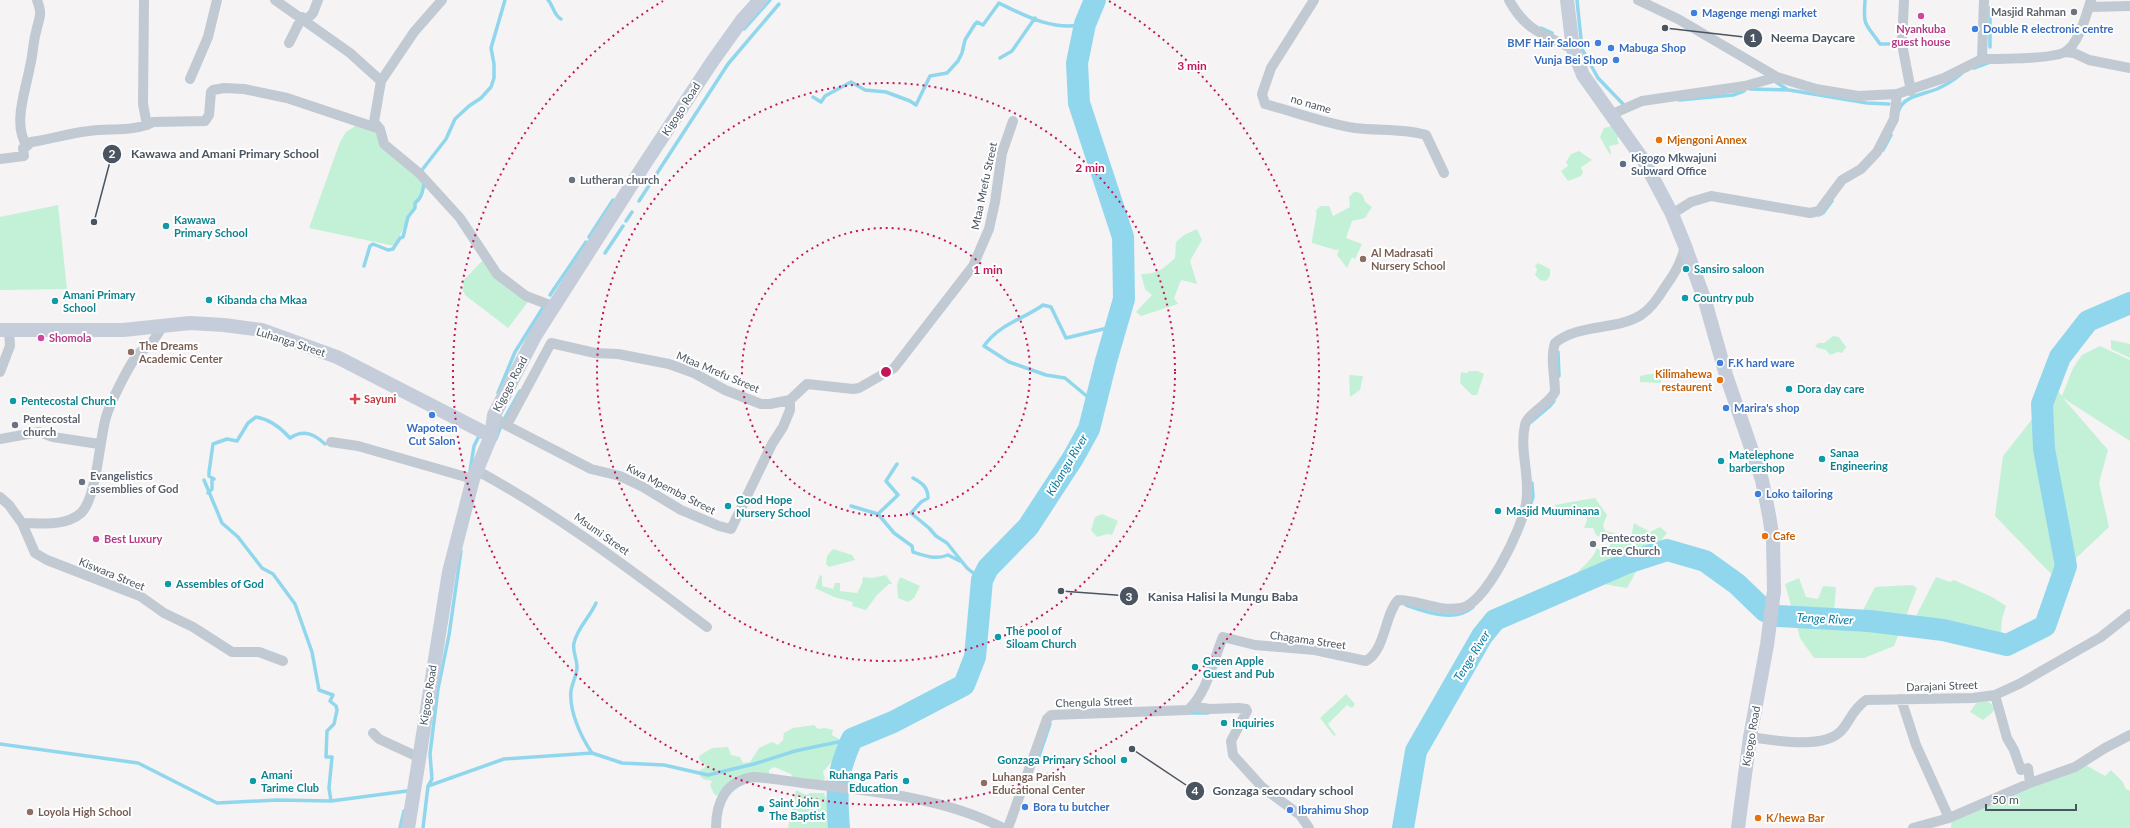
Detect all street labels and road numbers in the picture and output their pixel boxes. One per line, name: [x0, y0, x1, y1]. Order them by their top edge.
street label: Kigogo Road: [659, 80, 703, 138]
street label: no name: [1289, 92, 1333, 116]
street label: Mtaa Mrefu Street: [968, 141, 999, 231]
street label: Luhanga Street: [255, 324, 328, 359]
street label: Mtaa Mrefu Street: [675, 348, 762, 395]
street label: Kigogo Road: [490, 354, 530, 414]
street label: Kwa Mpemba Street: [624, 460, 718, 517]
street label: Msumi Street: [572, 510, 632, 557]
street label: Kiswara Street: [77, 554, 147, 593]
street label: Chagama Street: [1269, 628, 1347, 651]
street label: Kigogo Road: [416, 664, 439, 726]
street label: Darajani Street: [1906, 678, 1978, 693]
street label: Chengula Street: [1055, 694, 1133, 709]
street label: Kigogo Road: [1739, 705, 1762, 767]

